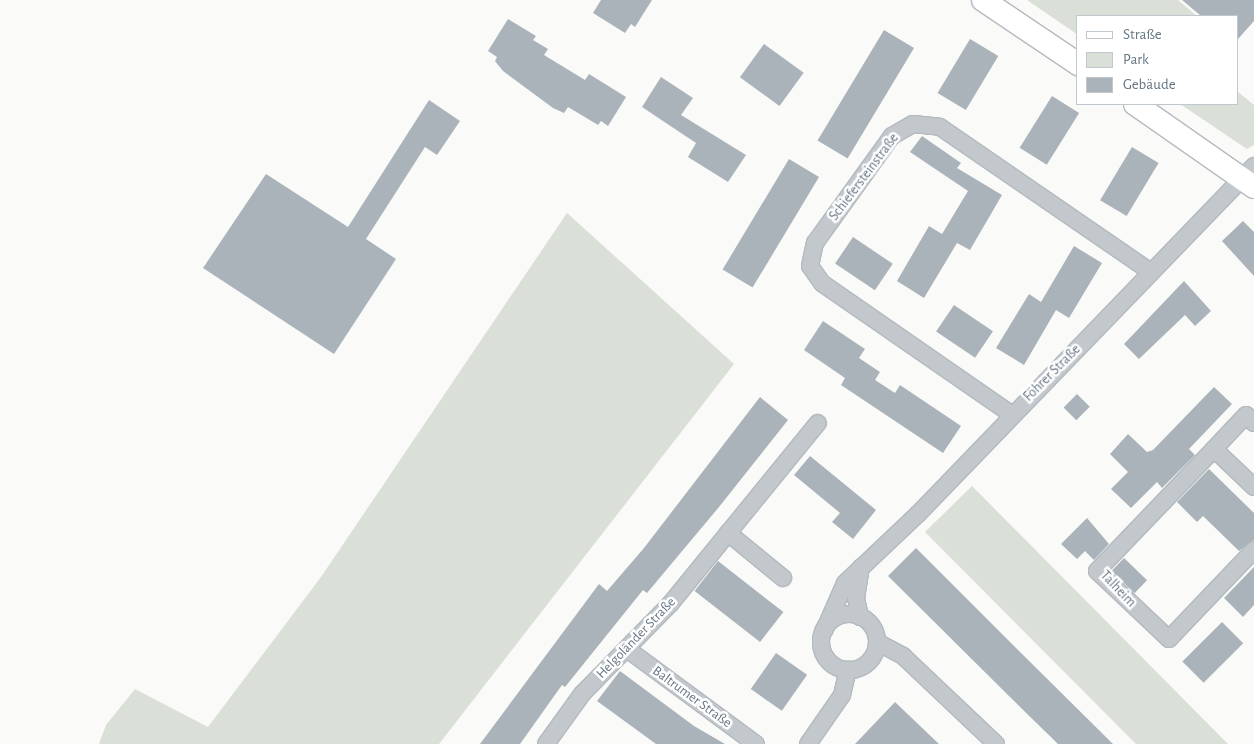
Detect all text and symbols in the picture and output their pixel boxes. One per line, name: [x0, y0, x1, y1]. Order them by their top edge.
legend: [1076, 15, 1239, 105]
text: Straße: [1123, 27, 1162, 42]
text: Park: [1123, 52, 1149, 67]
text: Gebäude: [1123, 77, 1176, 92]
street label: Schiefersteinstraße: [826, 130, 902, 224]
street label: Föhrer Straße: [1020, 341, 1084, 405]
street label: Talheim: [1097, 567, 1139, 611]
street label: Helgoländer Straße: [593, 594, 679, 682]
street label: Baltrumer Straße: [649, 663, 735, 731]

